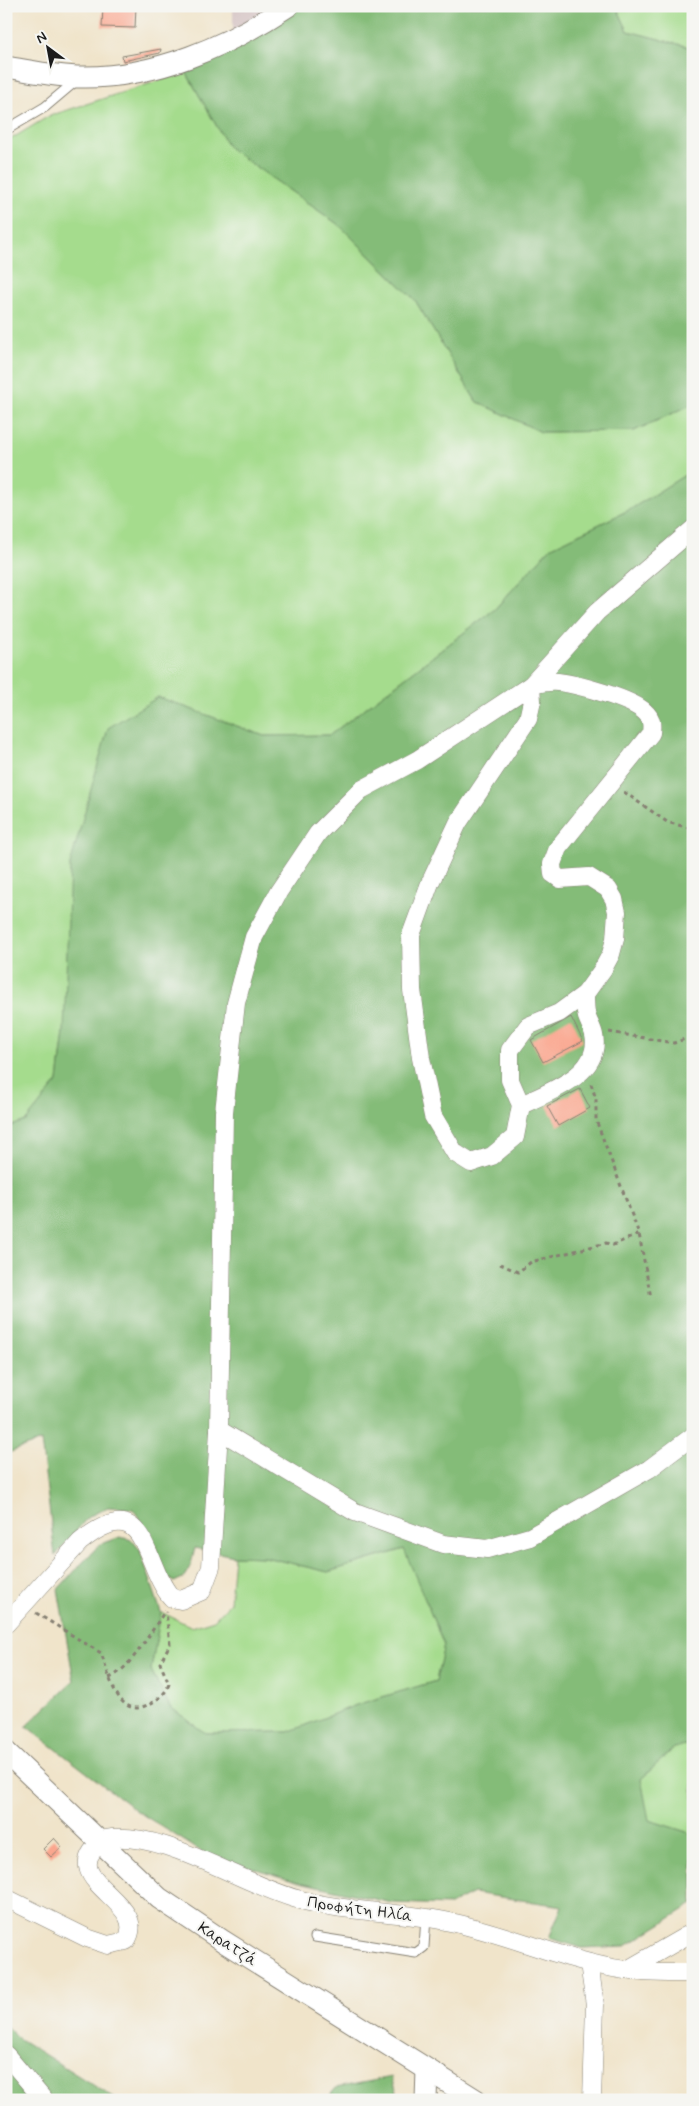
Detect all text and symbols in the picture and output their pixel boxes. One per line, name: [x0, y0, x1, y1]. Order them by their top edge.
north arrow: [22, 22, 72, 72]
text: N: [33, 28, 50, 48]
street label: Προφήτη Ηλία: [306, 1892, 414, 1927]
street label: Καρατζά: [194, 1917, 261, 1971]

